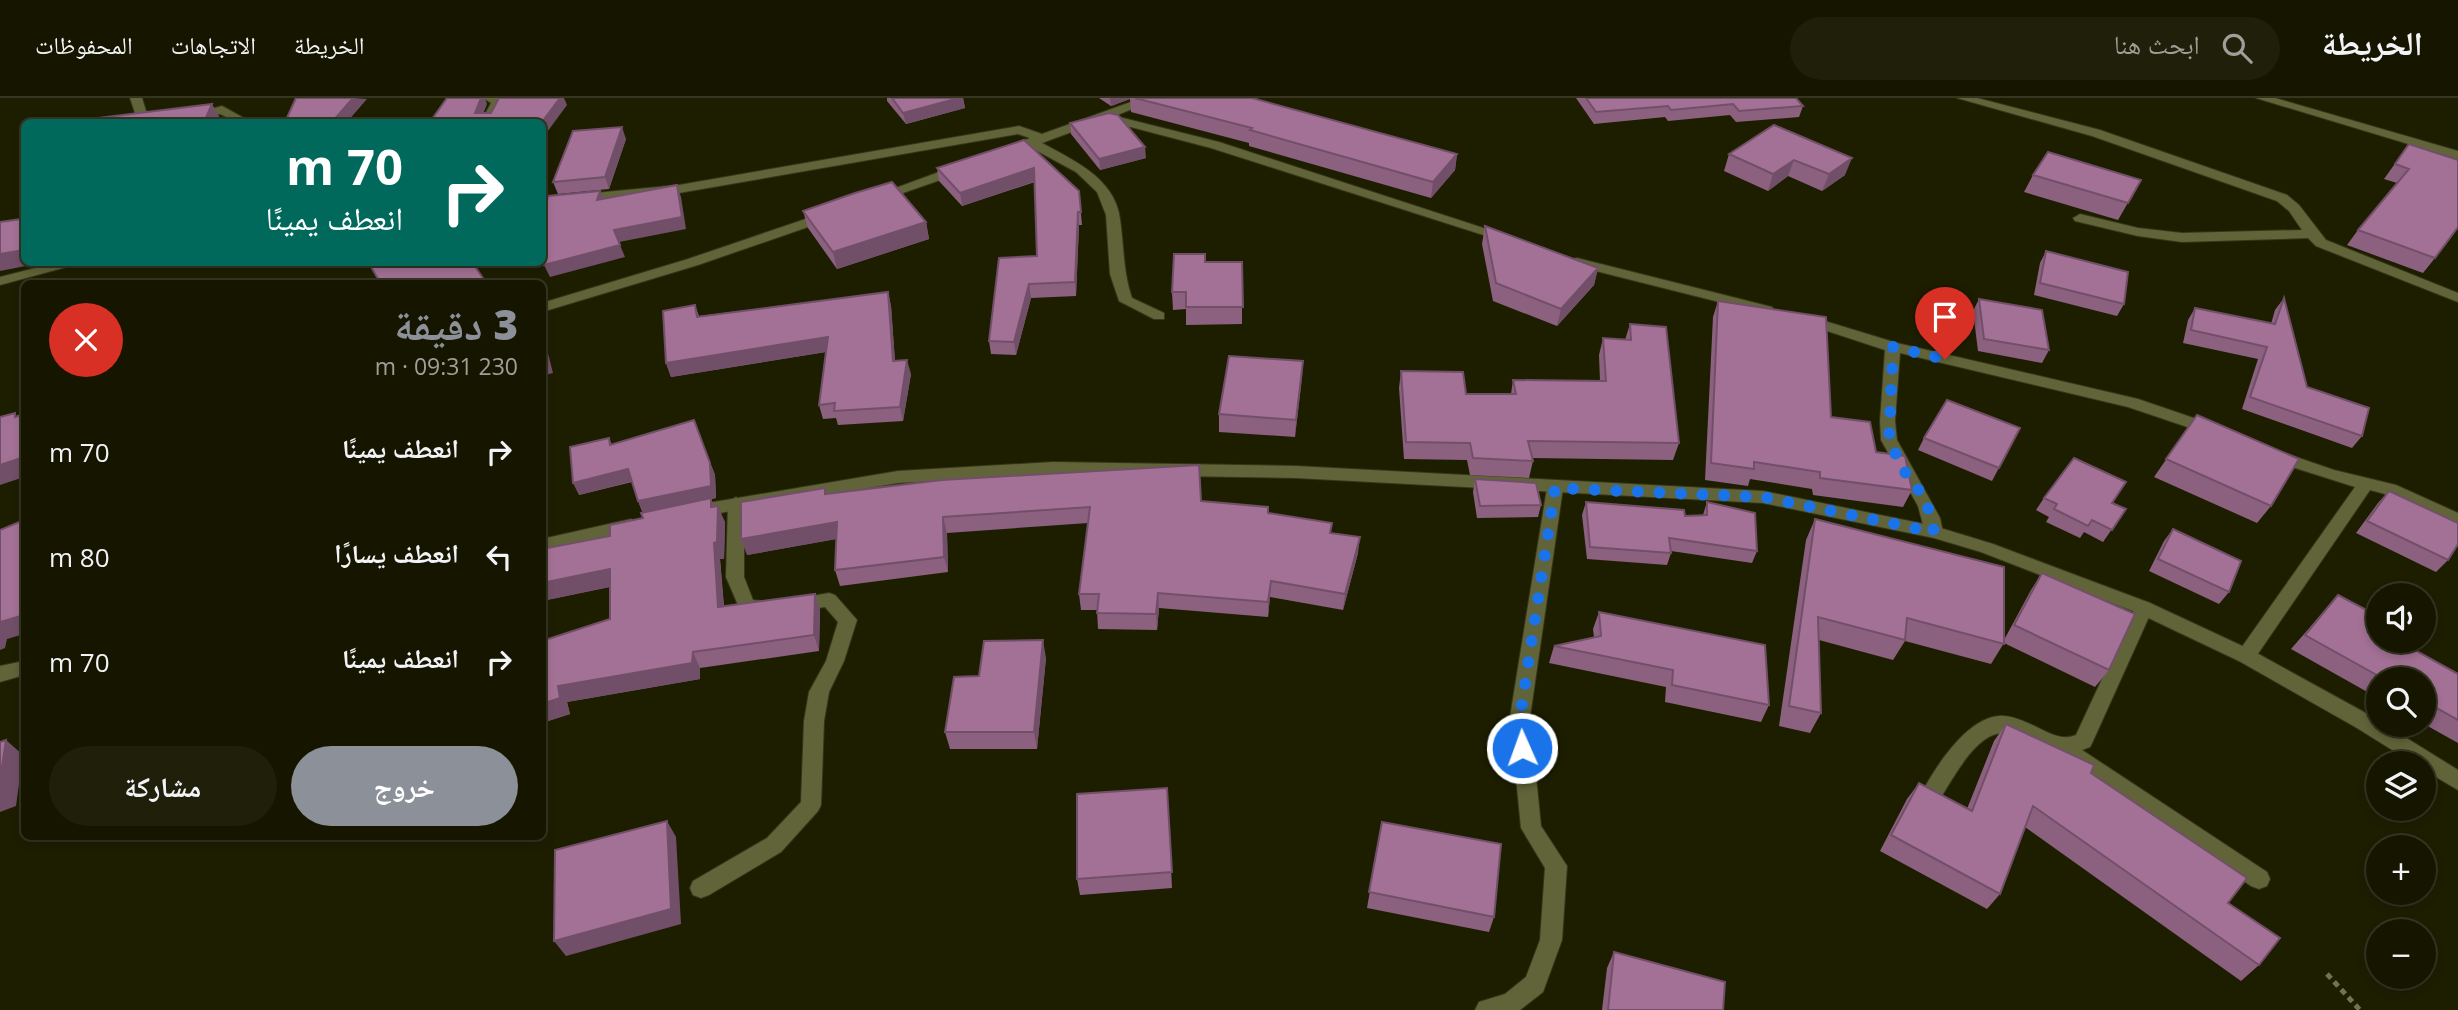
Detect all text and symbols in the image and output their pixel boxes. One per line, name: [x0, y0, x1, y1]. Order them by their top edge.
search box: [1790, 17, 2280, 80]
text: الخريطة: [2322, 20, 2423, 65]
text: ابحث هنا: [2114, 26, 2200, 62]
text: المحفوظات: [35, 28, 133, 61]
text: الاتجاهات: [171, 28, 256, 61]
text: الخريطة: [294, 28, 365, 61]
icon: search: [2218, 29, 2256, 67]
text: 70 m: [286, 133, 403, 199]
icon: right: [427, 147, 518, 238]
text: انعطف يمينًا: [266, 196, 403, 239]
pin: [1915, 287, 1975, 359]
text: 3 دقيقة: [394, 295, 518, 352]
icon: arrive: [1926, 298, 1964, 336]
button: close: [49, 303, 123, 377]
text: 230 m · 09:31: [375, 350, 518, 382]
text: انعطف يمينًا: [342, 430, 459, 466]
icon: right: [480, 433, 518, 471]
text: 70 m: [49, 434, 110, 470]
text: انعطف يسارًا: [334, 535, 459, 571]
icon: left: [480, 538, 518, 576]
text: 80 m: [49, 539, 110, 575]
map controls: [2366, 583, 2436, 989]
button: sound: [2366, 583, 2436, 653]
text: انعطف يمينًا: [342, 640, 459, 676]
icon: right: [480, 643, 518, 681]
text: 70 m: [49, 644, 110, 680]
button: search: [2366, 667, 2436, 737]
position arrow: [1485, 711, 1559, 785]
button: مشاركة: [49, 746, 277, 826]
button: خروج: [291, 746, 518, 826]
button: layers: [2366, 751, 2436, 821]
button: +: [2366, 835, 2436, 905]
button: −: [2366, 919, 2436, 989]

